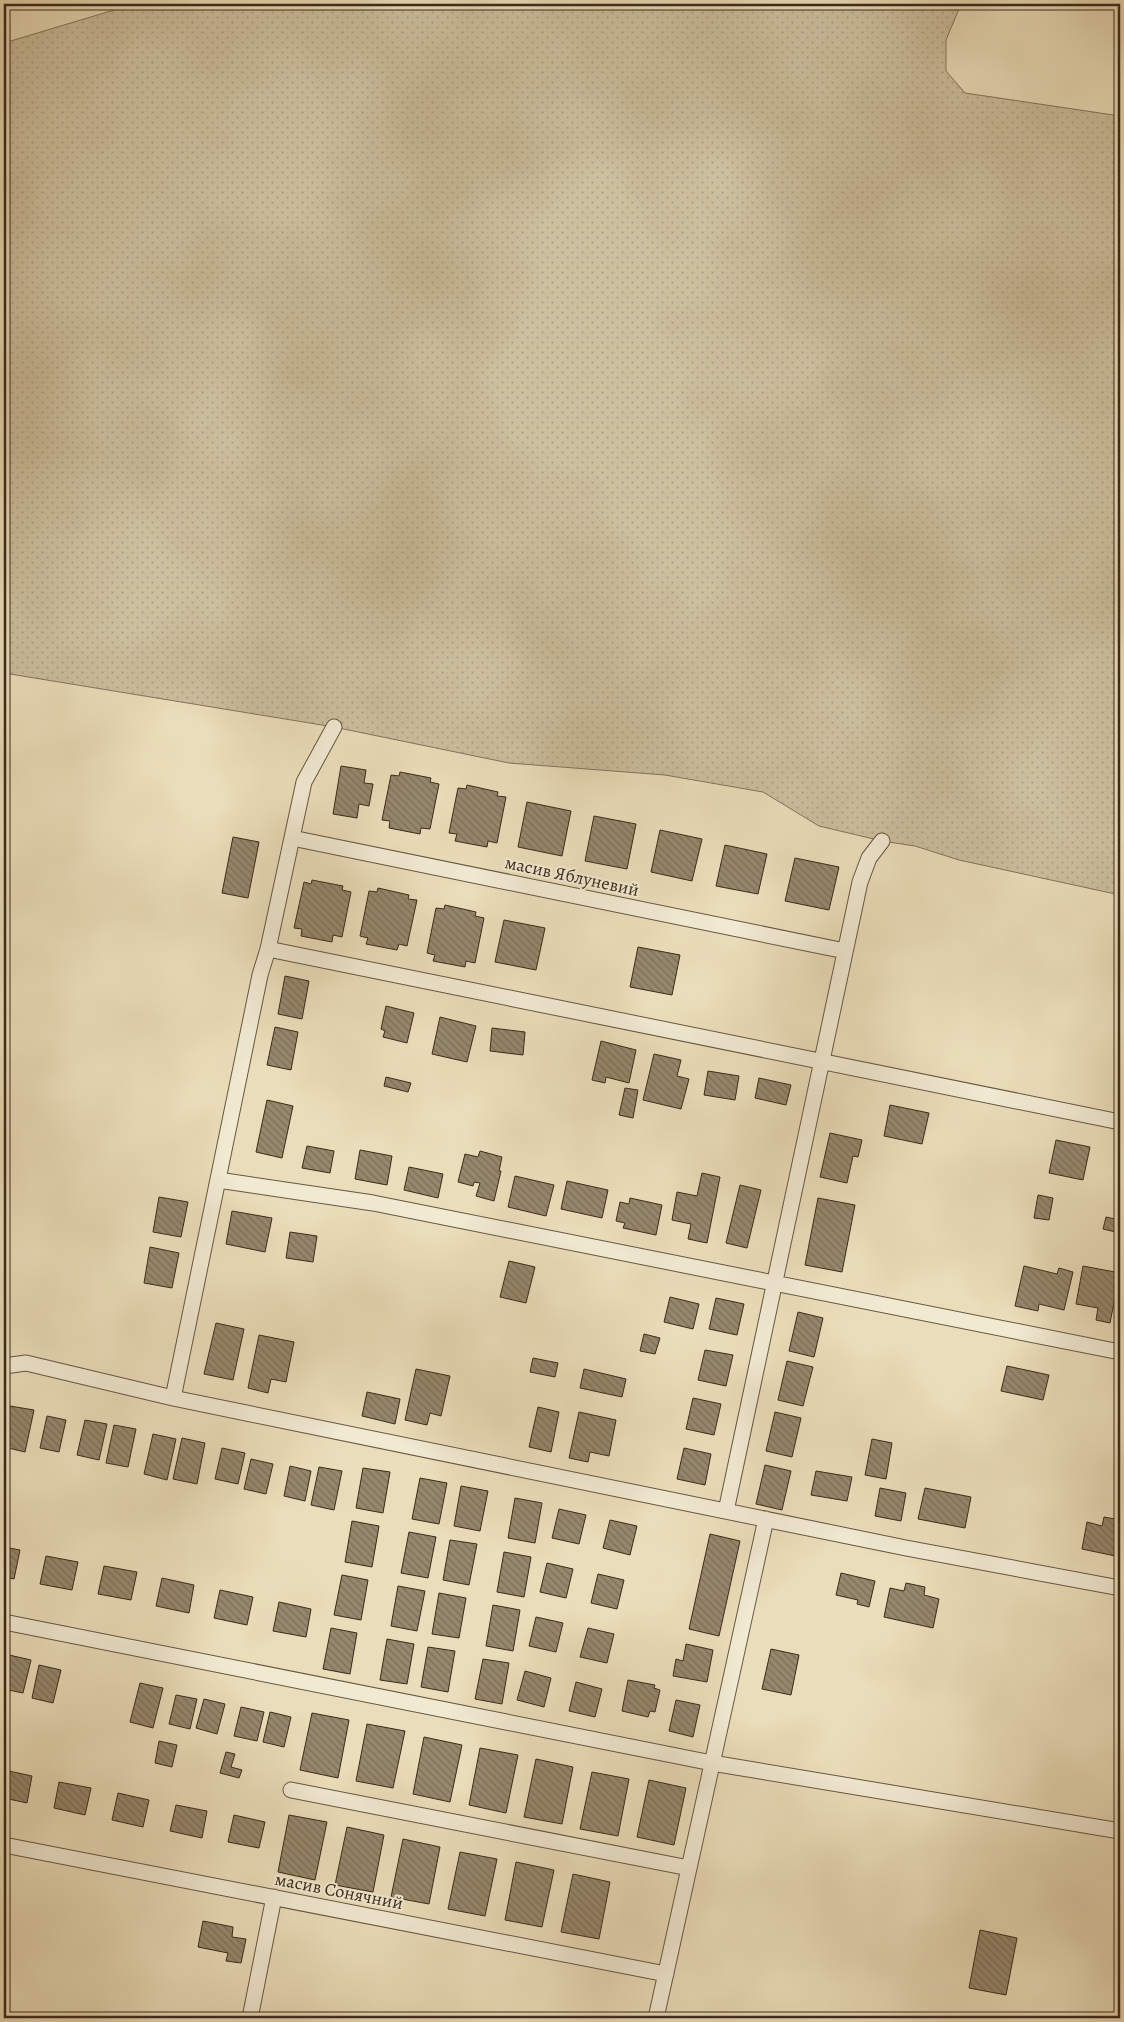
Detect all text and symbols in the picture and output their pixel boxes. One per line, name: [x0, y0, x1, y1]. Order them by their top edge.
street label: масив Яблуневий: [503, 850, 641, 902]
street label: масив Сонячний: [273, 1867, 405, 1915]

